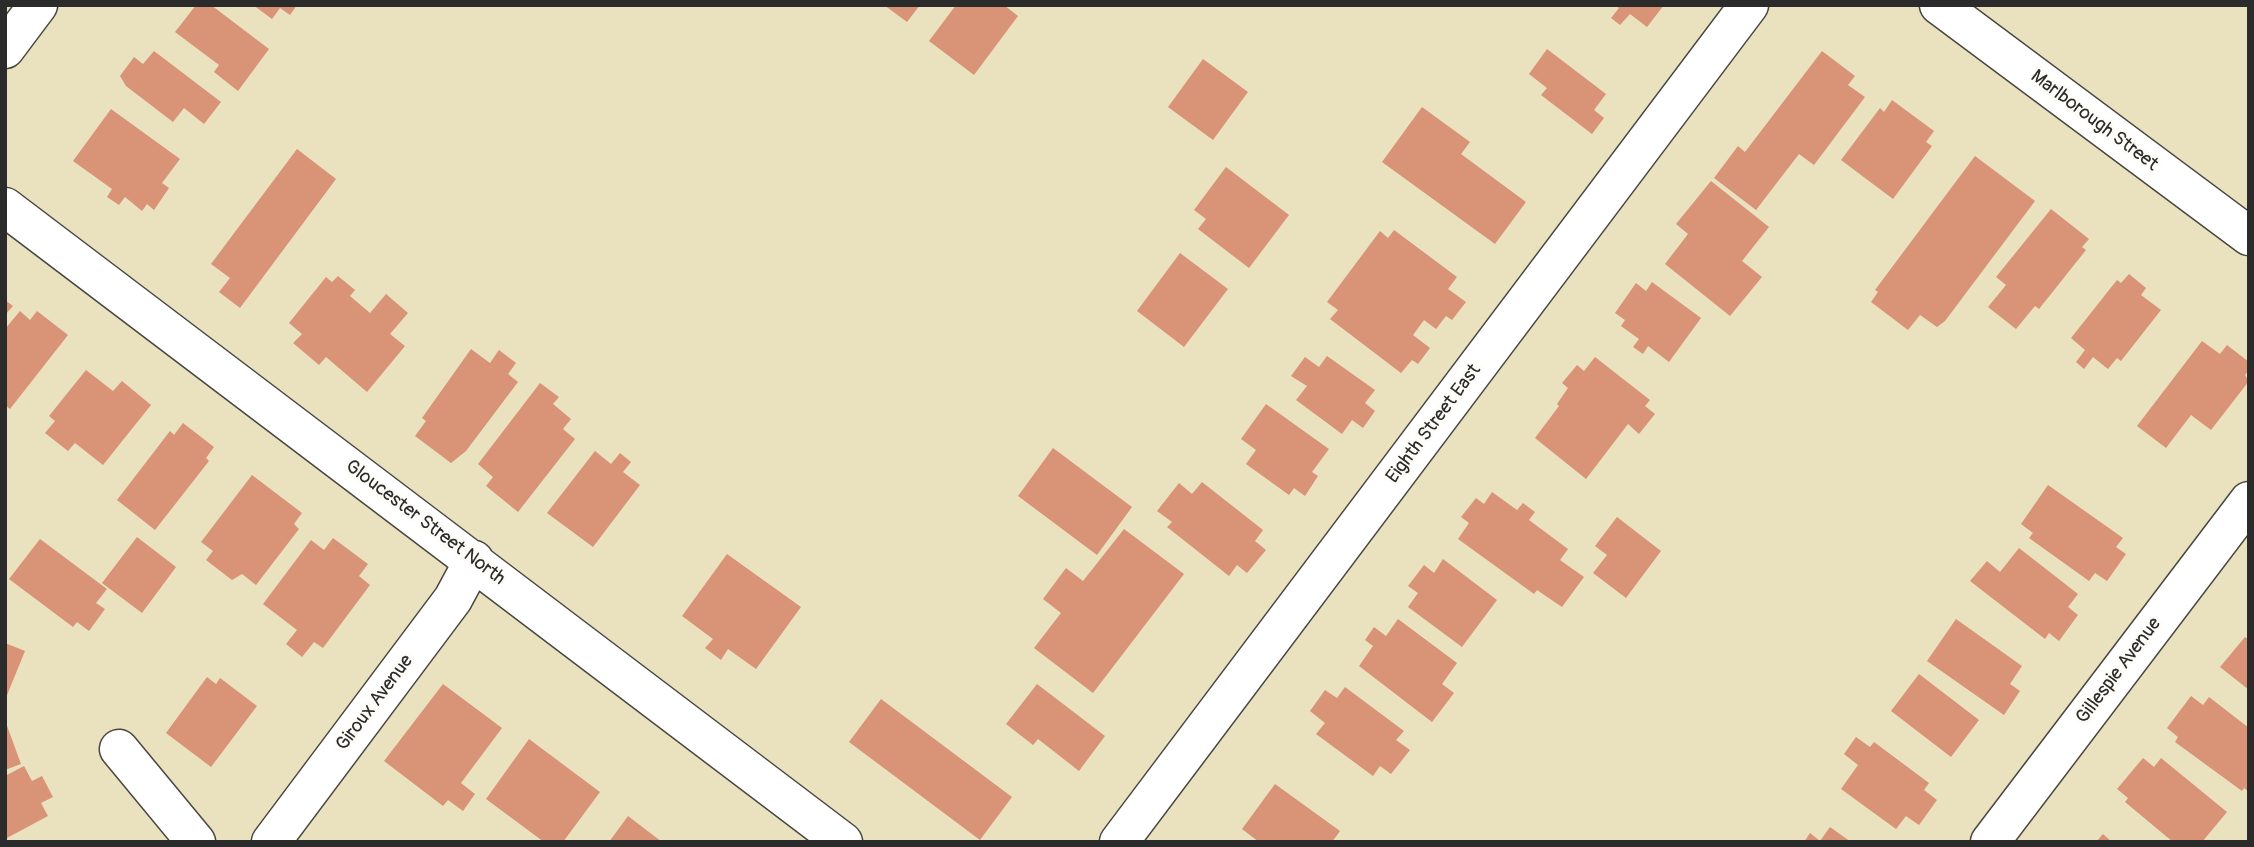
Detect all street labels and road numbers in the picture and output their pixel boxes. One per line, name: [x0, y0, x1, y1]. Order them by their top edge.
street label: Marlborough Street: [2026, 66, 2162, 176]
street label: Eighth Street East: [1382, 360, 1486, 488]
street label: Gloucester Street North: [341, 455, 509, 591]
street label: Gillespie Avenue: [2072, 613, 2166, 729]
street label: Giroux Avenue: [332, 651, 418, 755]

